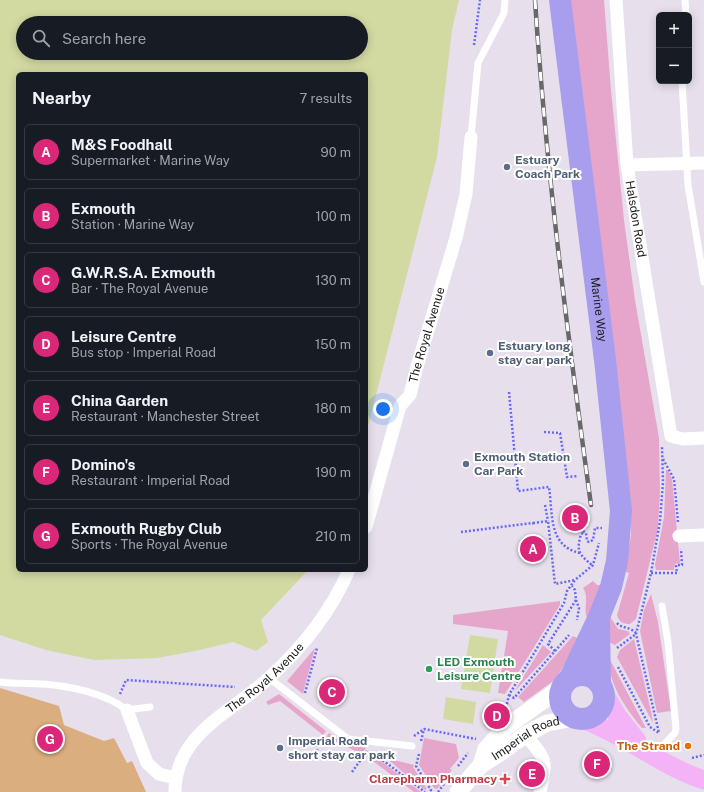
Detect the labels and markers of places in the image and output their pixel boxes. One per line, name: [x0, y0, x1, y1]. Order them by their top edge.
place label: Estuary Coach Park: [515, 153, 580, 181]
marker: Estuary Coach Park: [502, 162, 512, 172]
place label: Estuary long stay car park: [498, 339, 572, 367]
marker: Estuary long stay car park: [485, 348, 495, 358]
place label: Exmouth Station Car Park: [474, 450, 570, 478]
marker: Exmouth Station Car Park: [461, 459, 471, 469]
pin: B: [562, 503, 588, 533]
pin: A: [520, 534, 546, 564]
place label: LED Exmouth Leisure Centre: [437, 655, 521, 683]
marker: LED Exmouth Leisure Centre: [424, 664, 434, 674]
pin: C: [319, 677, 345, 707]
pin: D: [484, 701, 510, 731]
pin: G: [37, 724, 63, 754]
place label: Imperial Road short stay car park: [288, 734, 395, 762]
place label: The Strand: [617, 739, 680, 753]
marker: The Strand: [683, 741, 693, 751]
marker: Imperial Road short stay car park: [275, 743, 285, 753]
pin: F: [584, 749, 610, 779]
pin: E: [519, 759, 545, 789]
place label: Clarepharm Pharmacy: [369, 772, 497, 786]
marker: Clarepharm Pharmacy: [500, 774, 510, 784]

